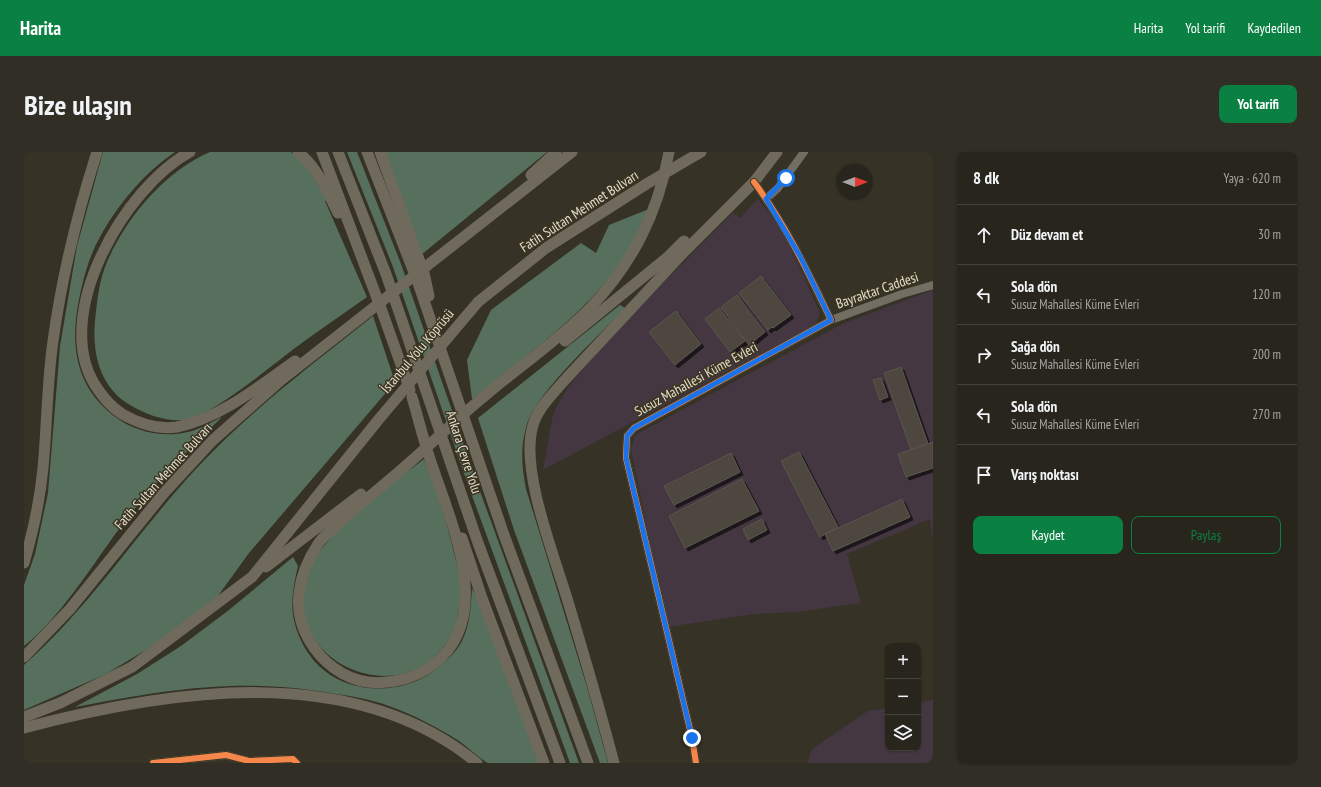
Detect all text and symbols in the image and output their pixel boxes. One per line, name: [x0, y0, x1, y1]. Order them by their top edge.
text: Harita: [20, 16, 61, 40]
text: Harita: [1134, 19, 1163, 37]
text: Yol tarifi: [1185, 19, 1225, 37]
text: Kaydedilen: [1247, 19, 1301, 37]
button: Yol tarifi: [1219, 85, 1297, 123]
text: Bize ulaşın: [24, 86, 132, 123]
north arrow: [837, 164, 873, 200]
street label: Fatih Sultan Mehmet Bulvarı: [516, 166, 642, 256]
text: 8 dk: [973, 167, 999, 189]
route start: [777, 169, 795, 187]
text: Yaya · 620 m: [1224, 170, 1281, 187]
icon: ahead: [973, 224, 995, 246]
text: Düz devam et: [1011, 225, 1083, 244]
text: 30 m: [1258, 226, 1281, 243]
street label: Bayraktar Caddesi: [833, 267, 921, 313]
text: Sola dön: [1011, 277, 1057, 296]
icon: left: [973, 284, 995, 306]
text: 120 m: [1252, 286, 1281, 303]
text: Susuz Mahallesi Küme Evleri: [1011, 296, 1139, 313]
street label: İstanbul Yolu Köprüsü: [376, 305, 458, 397]
text: Sağa dön: [1011, 337, 1060, 356]
street label: Susuz Mahallesi Küme Evleri: [631, 338, 761, 420]
icon: right: [973, 344, 995, 366]
text: 200 m: [1252, 346, 1281, 363]
text: Susuz Mahallesi Küme Evleri: [1011, 356, 1139, 373]
text: Sola dön: [1011, 397, 1057, 416]
icon: left: [973, 404, 995, 426]
text: 270 m: [1252, 406, 1281, 423]
street label: Ankara Çevre Yolu: [442, 408, 486, 496]
text: Susuz Mahallesi Küme Evleri: [1011, 416, 1139, 433]
street label: Fatih Sultan Mehmet Bulvarı: [110, 419, 216, 533]
icon: arrive: [973, 464, 995, 486]
text: Varış noktası: [1011, 465, 1079, 484]
button: Kaydet: [973, 516, 1123, 554]
button: Paylaş: [1131, 516, 1281, 554]
map controls: [885, 643, 921, 751]
button: +: [885, 643, 921, 679]
button: −: [885, 679, 921, 715]
button: layers: [885, 715, 921, 751]
route end: [683, 729, 701, 747]

